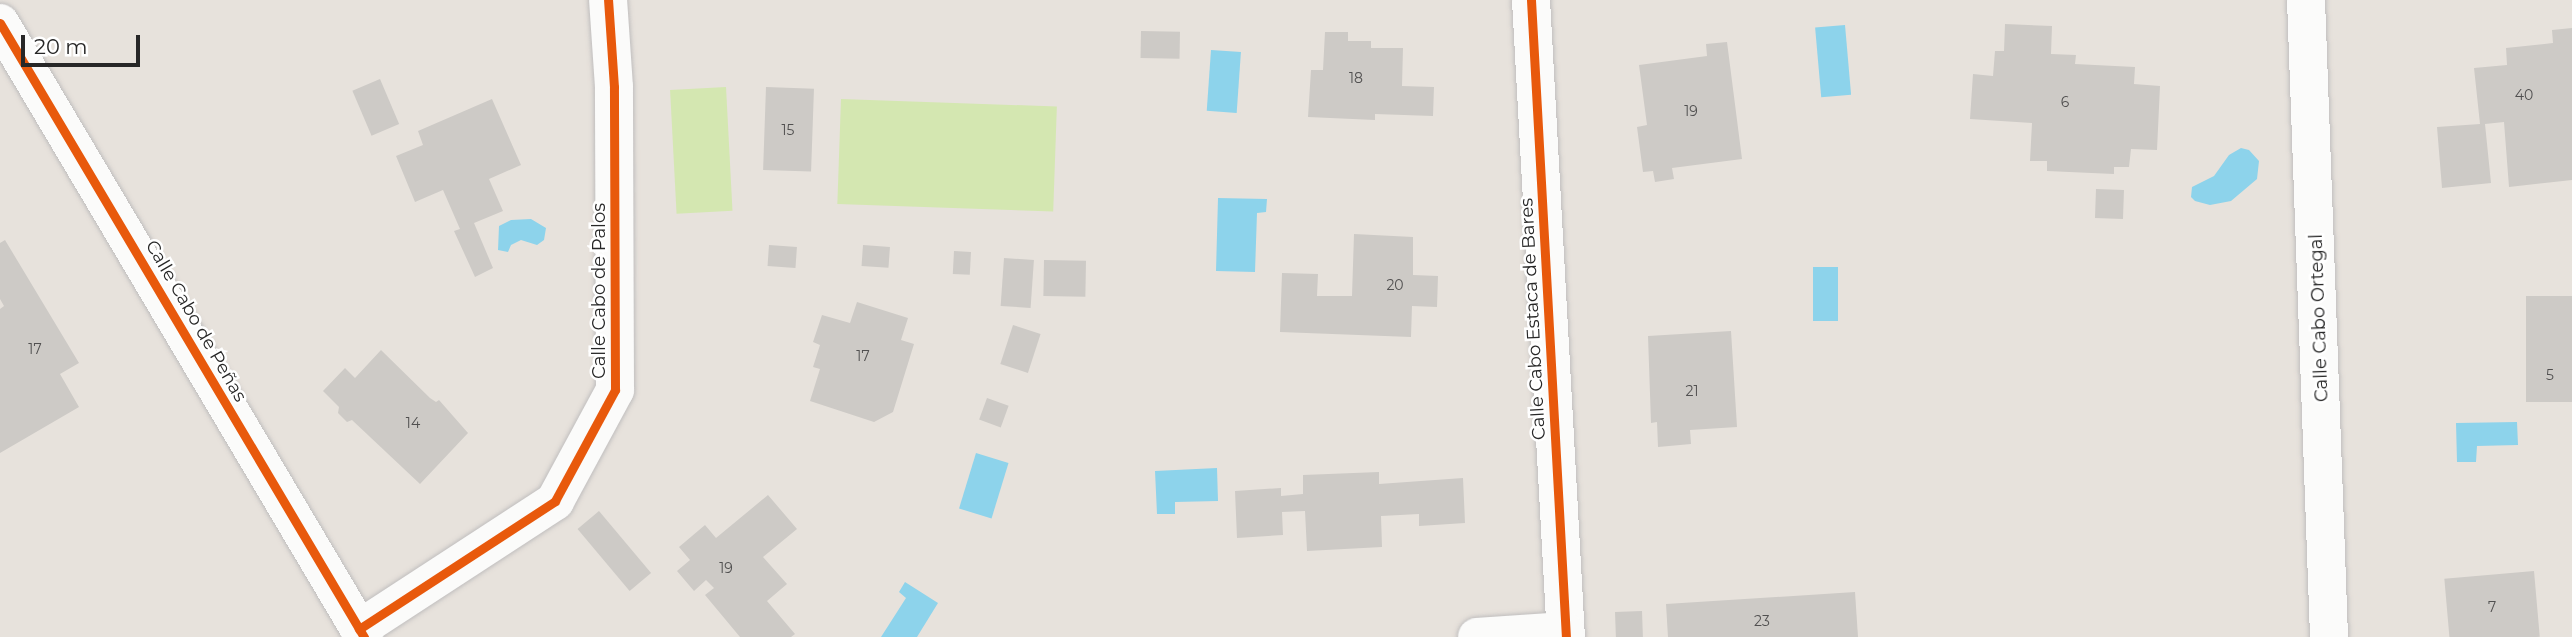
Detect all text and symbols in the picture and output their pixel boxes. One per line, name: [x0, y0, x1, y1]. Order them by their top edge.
scale bar: [24, 21, 144, 65]
text: 20 m: [34, 34, 88, 59]
house number: 18: [1349, 70, 1363, 86]
house number: 40: [2515, 87, 2533, 103]
house number: 6: [2061, 94, 2069, 110]
house number: 19: [1684, 103, 1698, 119]
house number: 15: [782, 122, 794, 138]
street label: Calle Cabo Estaca de Bares: [1516, 197, 1550, 441]
street label: Calle Cabo de Palos: [588, 203, 610, 379]
street label: Calle Cabo Ortegal: [2305, 234, 2333, 402]
street label: Calle Cabo de Peñas: [141, 236, 251, 406]
house number: 20: [1386, 277, 1404, 293]
house number: 17: [28, 341, 42, 357]
house number: 17: [856, 348, 870, 364]
house number: 5: [2546, 367, 2554, 383]
house number: 21: [1685, 383, 1699, 399]
house number: 14: [406, 415, 420, 431]
house number: 19: [719, 560, 733, 576]
house number: 7: [2488, 599, 2496, 615]
house number: 23: [1754, 613, 1770, 629]

